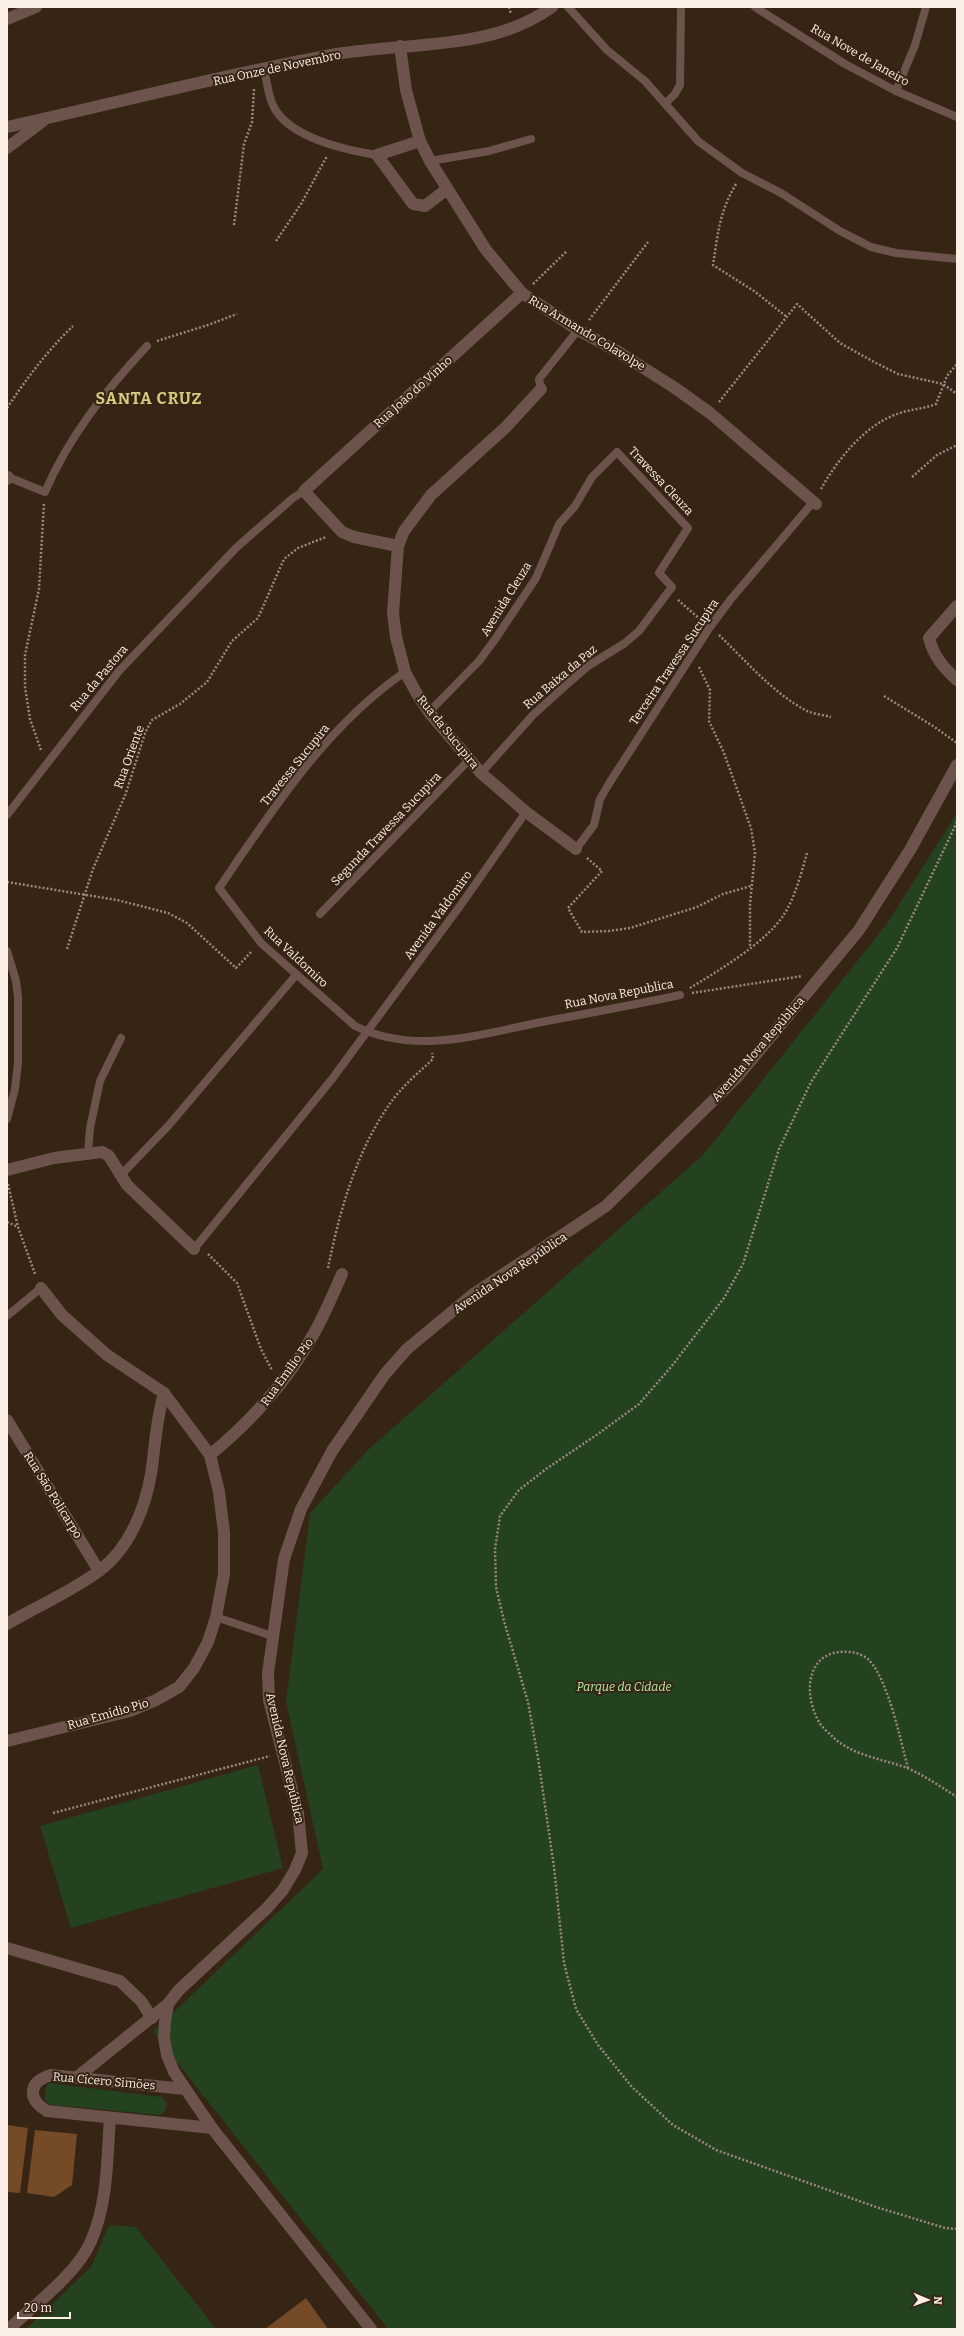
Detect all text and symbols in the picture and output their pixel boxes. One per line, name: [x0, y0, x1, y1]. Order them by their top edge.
street label: Rua Nove de Janeiro: [808, 21, 912, 89]
street label: Rua Onze de Novembro: [212, 48, 342, 88]
street label: Rua Armando Colavolpe: [526, 293, 648, 373]
street label: Rua João do Vinho: [371, 353, 455, 431]
district label: SANTA CRUZ: [95, 389, 203, 408]
street label: Travessa Cleuza: [626, 444, 696, 518]
street label: Avenida Cleuza: [478, 559, 535, 639]
street label: Terceira Travessa Sucupira: [627, 596, 722, 728]
street label: Rua da Pastora: [67, 642, 131, 714]
street label: Rua Baixa da Paz: [520, 642, 600, 712]
street label: Rua da Sucupira: [414, 693, 482, 772]
street label: Travessa Sucupira: [258, 721, 333, 809]
street label: Rua Oriente: [111, 723, 147, 791]
street label: Segunda Travessa Sucupira: [328, 769, 444, 889]
street label: Avenida Valdomiro: [401, 868, 475, 962]
street label: Rua Valdomiro: [261, 924, 331, 990]
street label: Rua Nova Republica: [563, 977, 675, 1011]
street label: Avenida Nova República: [709, 994, 808, 1104]
street label: Avenida Nova República: [451, 1229, 570, 1316]
street label: Rua Emilio Pio: [258, 1335, 316, 1409]
street label: Rua São Policarpo: [21, 1449, 85, 1541]
park label: Parque da Cidade: [577, 1680, 671, 1694]
street label: Avenida Nova República: [263, 1691, 307, 1825]
street label: Rua Emídio Pio: [66, 1696, 150, 1732]
street label: Rua Cícero Simões: [52, 2070, 156, 2092]
north arrow: [908, 2280, 948, 2320]
scale bar: [18, 2294, 70, 2320]
text: N: [931, 2296, 944, 2305]
text: 20 m: [24, 2301, 53, 2315]

